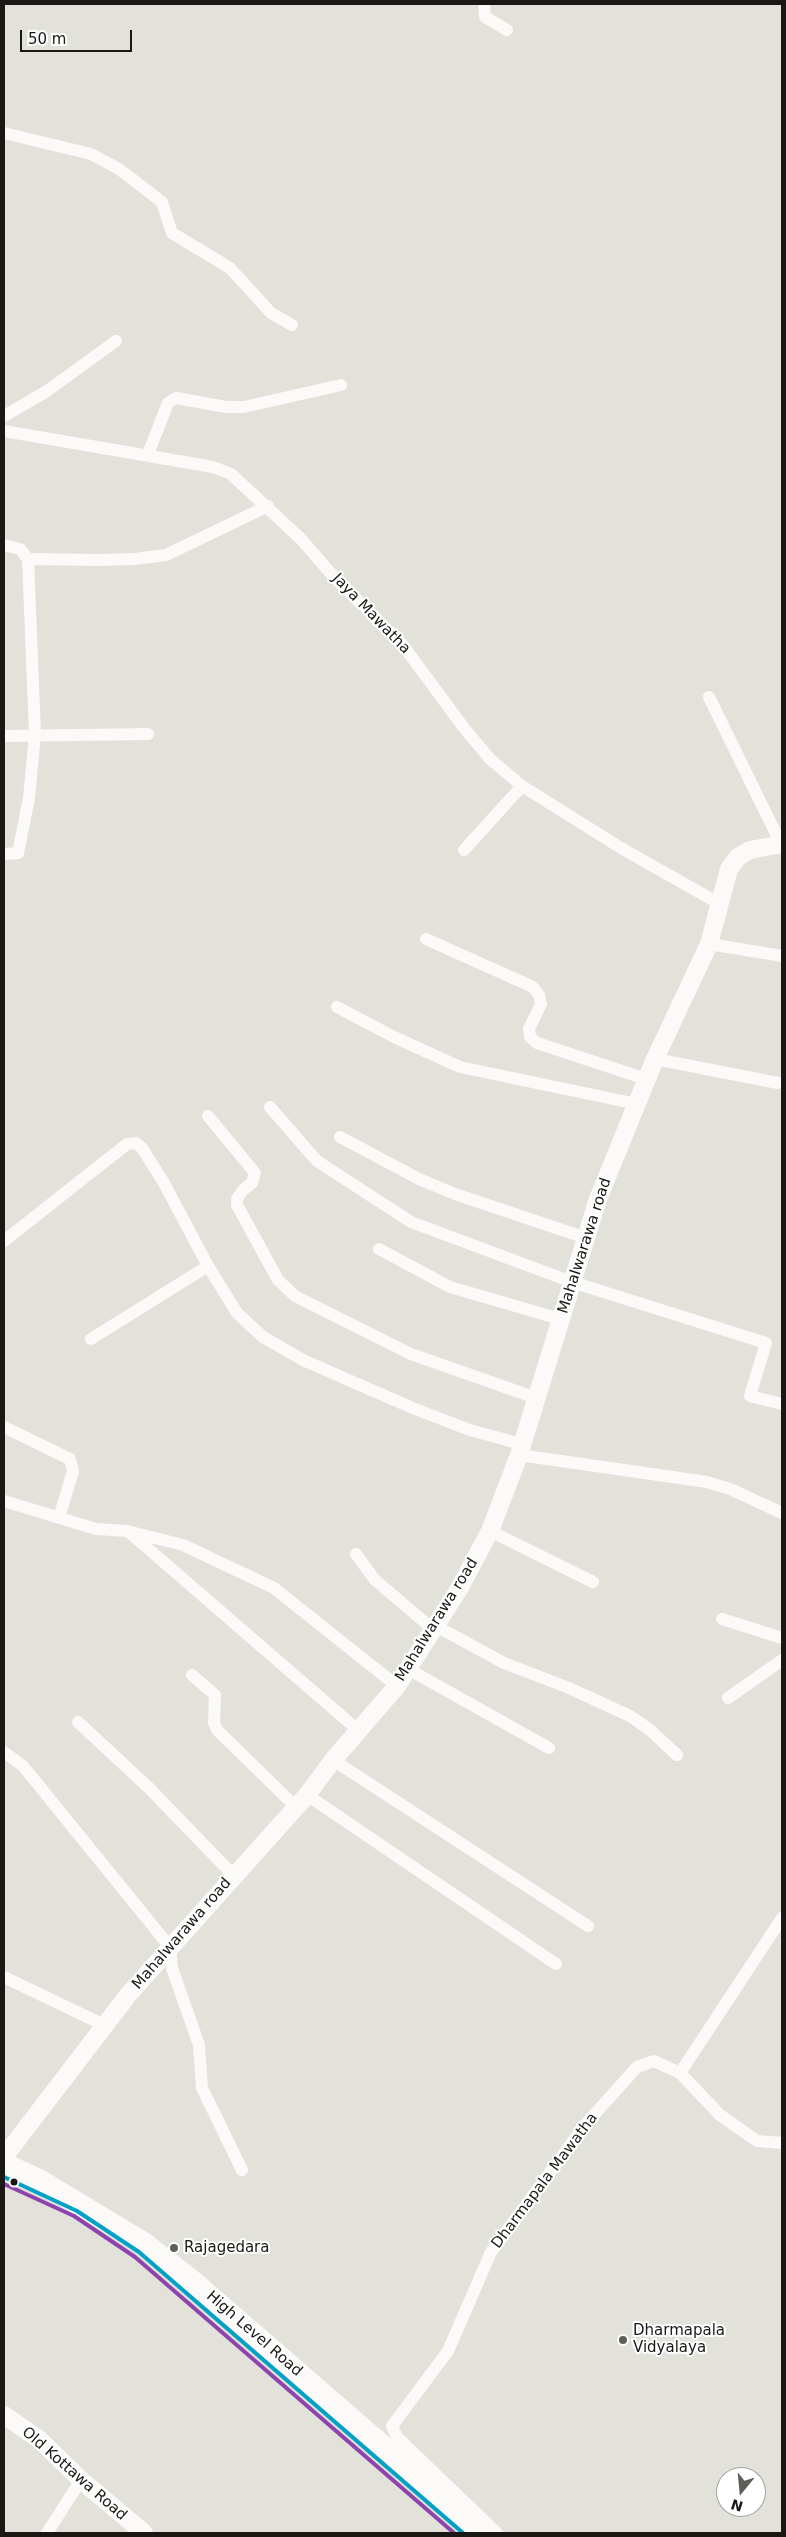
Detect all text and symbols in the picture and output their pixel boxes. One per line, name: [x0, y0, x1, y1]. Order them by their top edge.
scale bar: [22, 20, 135, 52]
text: 50 m: [28, 30, 66, 48]
street label: Jaya Mawatha: [328, 570, 414, 658]
street label: Mahalwarawa road: [555, 1176, 615, 1316]
street label: Mahalwarawa road: [392, 1555, 482, 1685]
street label: Mahalwarawa road: [129, 1875, 235, 1993]
street label: Dharmapala Mawatha: [488, 2110, 602, 2252]
unlabelled marker: [9, 2177, 19, 2187]
place label: Rajagedara: [184, 2239, 269, 2257]
marker: Rajagedara: [168, 2242, 180, 2254]
street label: High Level Road: [202, 2287, 306, 2381]
place label: Dharmapala Vidyalaya: [633, 2322, 725, 2357]
marker: Dharmapala Vidyalaya: [617, 2334, 629, 2346]
street label: Old Kottawa Road: [18, 2423, 130, 2525]
north arrow: [716, 2467, 766, 2517]
text: N: [729, 2496, 745, 2515]

